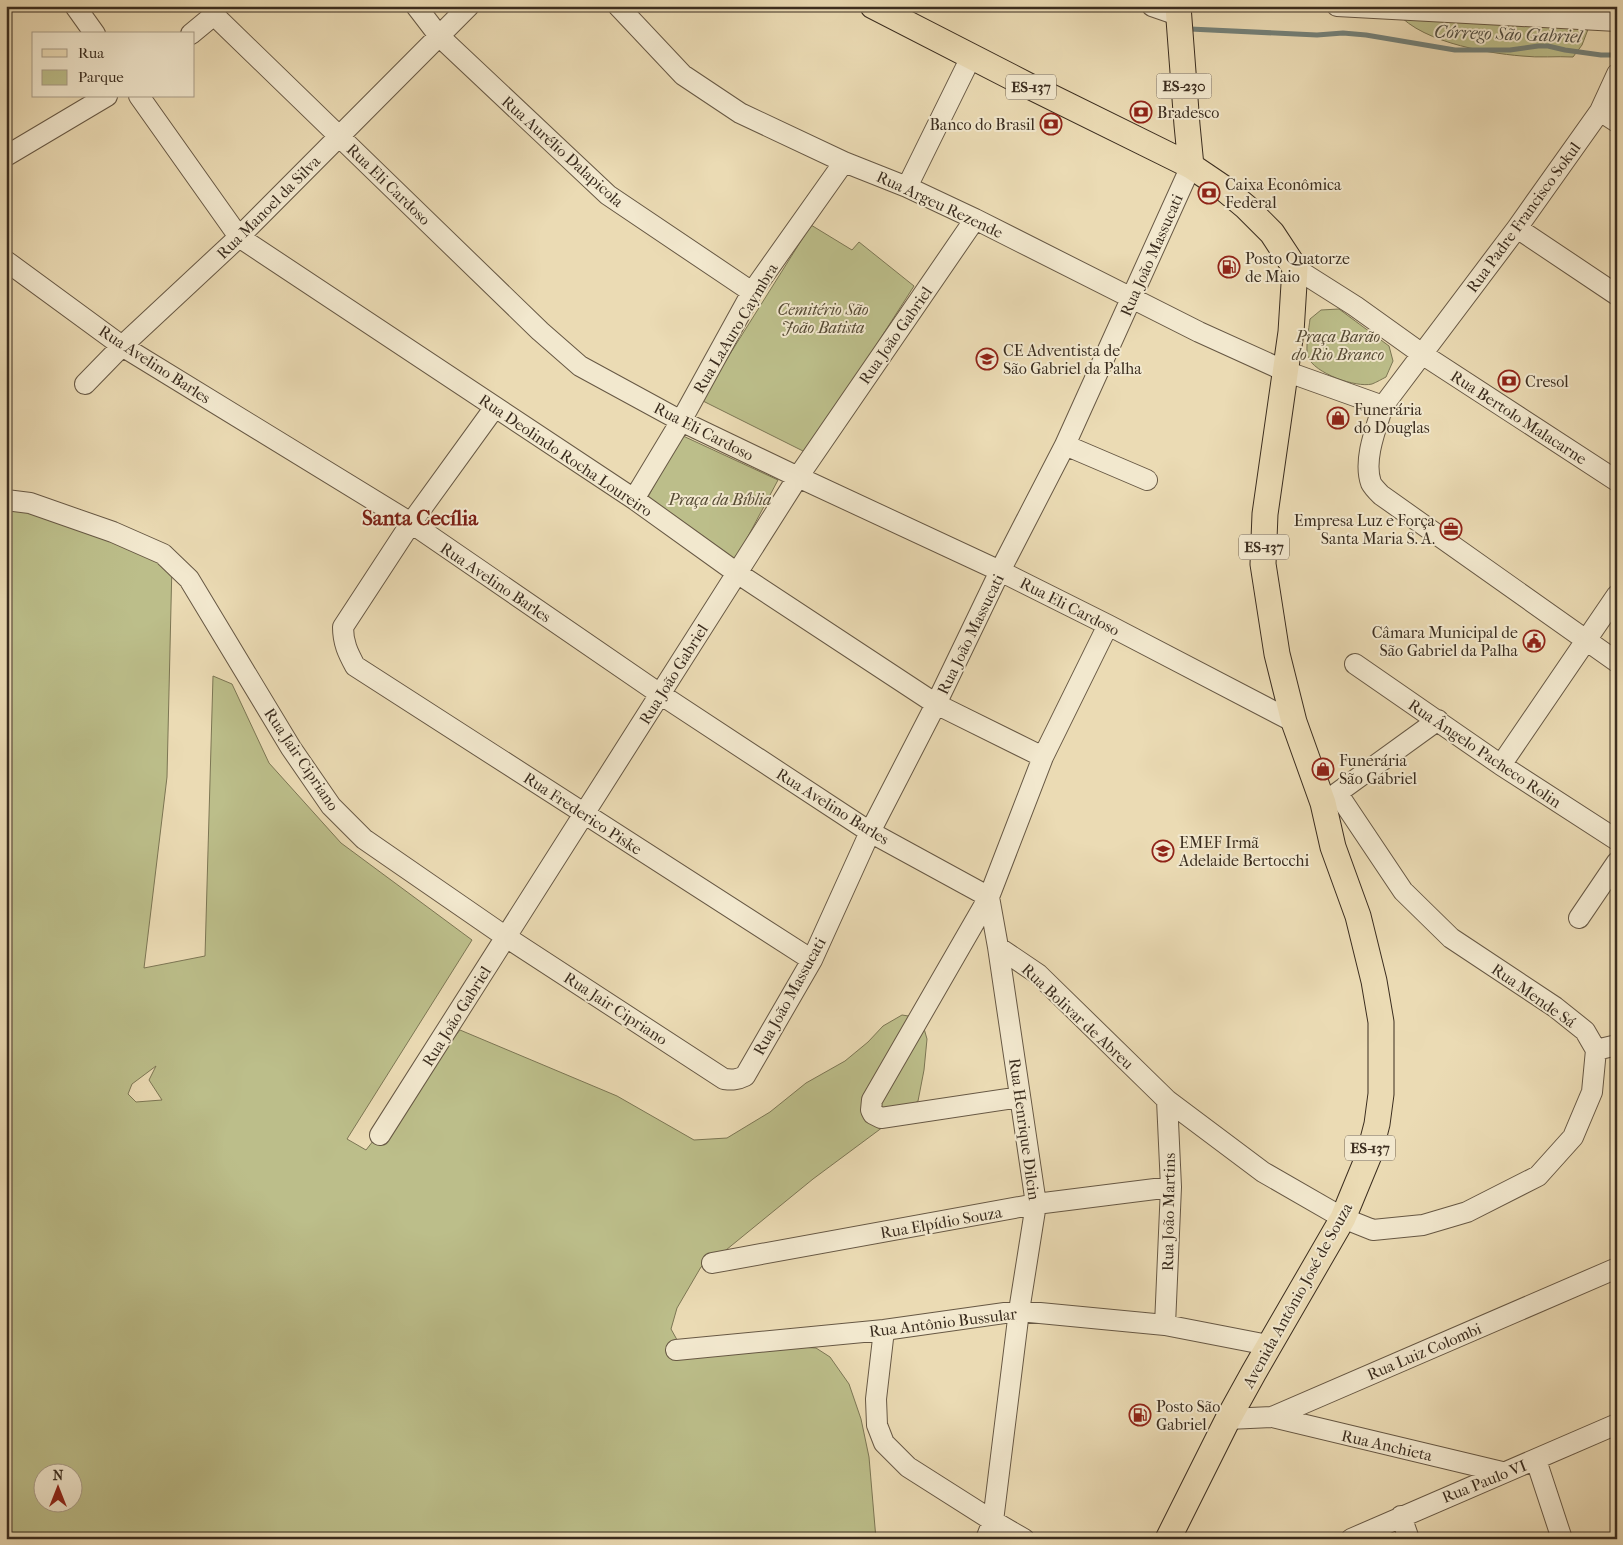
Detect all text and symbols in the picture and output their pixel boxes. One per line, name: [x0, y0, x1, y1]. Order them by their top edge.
water label: Córrego São Gabriel: [1434, 21, 1585, 48]
legend: [32, 32, 195, 98]
text: Rua: [78, 44, 105, 62]
text: Parque: [78, 68, 124, 86]
road number: ES-137: [1006, 74, 1056, 100]
road number: ES-230: [1156, 74, 1212, 98]
street label: Rua Aurélio Dalapicola: [498, 92, 628, 211]
bank icon: Bradesco: [1129, 100, 1153, 124]
place label: Bradesco: [1157, 103, 1219, 122]
bank icon: Banco do Brasil: [1039, 112, 1063, 136]
place label: Banco do Brasil: [929, 115, 1036, 134]
street label: Rua Padre Francisco Sokul: [1462, 138, 1585, 296]
street label: Rua Eli Cardoso: [343, 140, 435, 229]
street label: Rua Manoel da Silva: [213, 151, 324, 263]
street label: Rua Argeu Rezende: [874, 167, 1006, 242]
place label: Caixa Econômica Federal: [1225, 175, 1342, 212]
bank icon: Caixa Econômica Federal: [1197, 181, 1221, 205]
street label: Rua João Massucati: [1116, 191, 1187, 319]
place label: Posto Quatorze de Maio: [1245, 249, 1350, 286]
fuel station icon: Posto Quatorze de Maio: [1217, 255, 1241, 279]
street label: Rua LaAuro Caymbra: [689, 259, 782, 397]
street label: Rua João Gabriel: [855, 282, 936, 388]
park label: Cemitério São João Batista: [777, 300, 869, 337]
street label: Rua Avelino Barles: [95, 321, 214, 408]
park label: Praça Barão do Rio Branco: [1292, 327, 1384, 364]
place label: CE Adventista de São Gabriel da Palha: [1003, 341, 1142, 378]
school or university icon: CE Adventista de São Gabriel da Palha: [975, 347, 999, 371]
street label: Rua Bertolo Malacarne: [1447, 366, 1590, 469]
bank icon: Cresol: [1497, 369, 1521, 393]
place label: Cresol: [1525, 372, 1569, 391]
street label: Rua Deolindo Rocha Loureiro: [475, 390, 656, 521]
street label: Rua Eli Cardoso: [651, 398, 757, 465]
place label: Funerária do Douglas: [1354, 400, 1430, 437]
shop icon: Funerária do Douglas: [1326, 406, 1350, 430]
park label: Praça da Bíblia: [668, 490, 771, 509]
district label: Santa Cecília: [362, 506, 479, 530]
place label: Empresa Luz e Força Santa Maria S. A.: [1294, 511, 1436, 548]
office icon: Empresa Luz e Força Santa Maria S. A.: [1439, 517, 1463, 541]
road number: ES-137: [1239, 534, 1289, 560]
street label: Rua Avelino Barles: [437, 538, 555, 627]
street label: Rua João Massucati: [933, 571, 1008, 698]
street label: Rua Eli Cardoso: [1017, 573, 1123, 640]
street label: Rua João Gabriel: [635, 620, 712, 728]
place label: Câmara Municipal de São Gabriel da Palha: [1372, 623, 1519, 660]
public building icon: Câmara Municipal de São Gabriel da Palha: [1522, 629, 1546, 653]
street label: Rua Ângelo Pacheco Rolin: [1405, 694, 1566, 812]
street label: Rua Jair Cipriano: [260, 704, 343, 814]
place label: Funerária São Gabriel: [1339, 751, 1417, 788]
shop icon: Funerária São Gabriel: [1311, 757, 1335, 781]
street label: Rua Avelino Barles: [773, 764, 893, 849]
street label: Rua Frederico Piske: [520, 768, 646, 859]
place label: EMEF Irmã Adelaide Bertocchi: [1178, 833, 1310, 870]
school or university icon: EMEF Irmã Adelaide Bertocchi: [1151, 839, 1175, 863]
street label: Rua João Massucati: [749, 934, 830, 1058]
street label: Rua Mende Sá: [1488, 959, 1580, 1032]
street label: Rua Bolivar de Abreu: [1018, 960, 1138, 1073]
street label: Rua João Gabriel: [418, 962, 495, 1070]
street label: Rua Jair Cipriano: [560, 968, 671, 1049]
street label: Rua Henrique Dilcin: [1005, 1057, 1044, 1202]
road number: ES-137: [1345, 1136, 1395, 1160]
street label: Rua João Martins: [1158, 1152, 1179, 1271]
street label: Avenida Antônio José de Souza: [1238, 1199, 1357, 1392]
street label: Rua Elpídio Souza: [879, 1202, 1004, 1243]
street label: Rua Antônio Bussular: [868, 1304, 1018, 1341]
street label: Rua Luiz Colombi: [1364, 1319, 1485, 1384]
place label: Posto São Gabriel: [1156, 1397, 1220, 1434]
fuel station icon: Posto São Gabriel: [1128, 1403, 1152, 1427]
street label: Rua Anchieta: [1340, 1426, 1435, 1465]
street label: Rua Paulo VI: [1439, 1456, 1529, 1507]
north arrow: [32, 1462, 82, 1512]
text: N: [53, 1467, 64, 1484]

